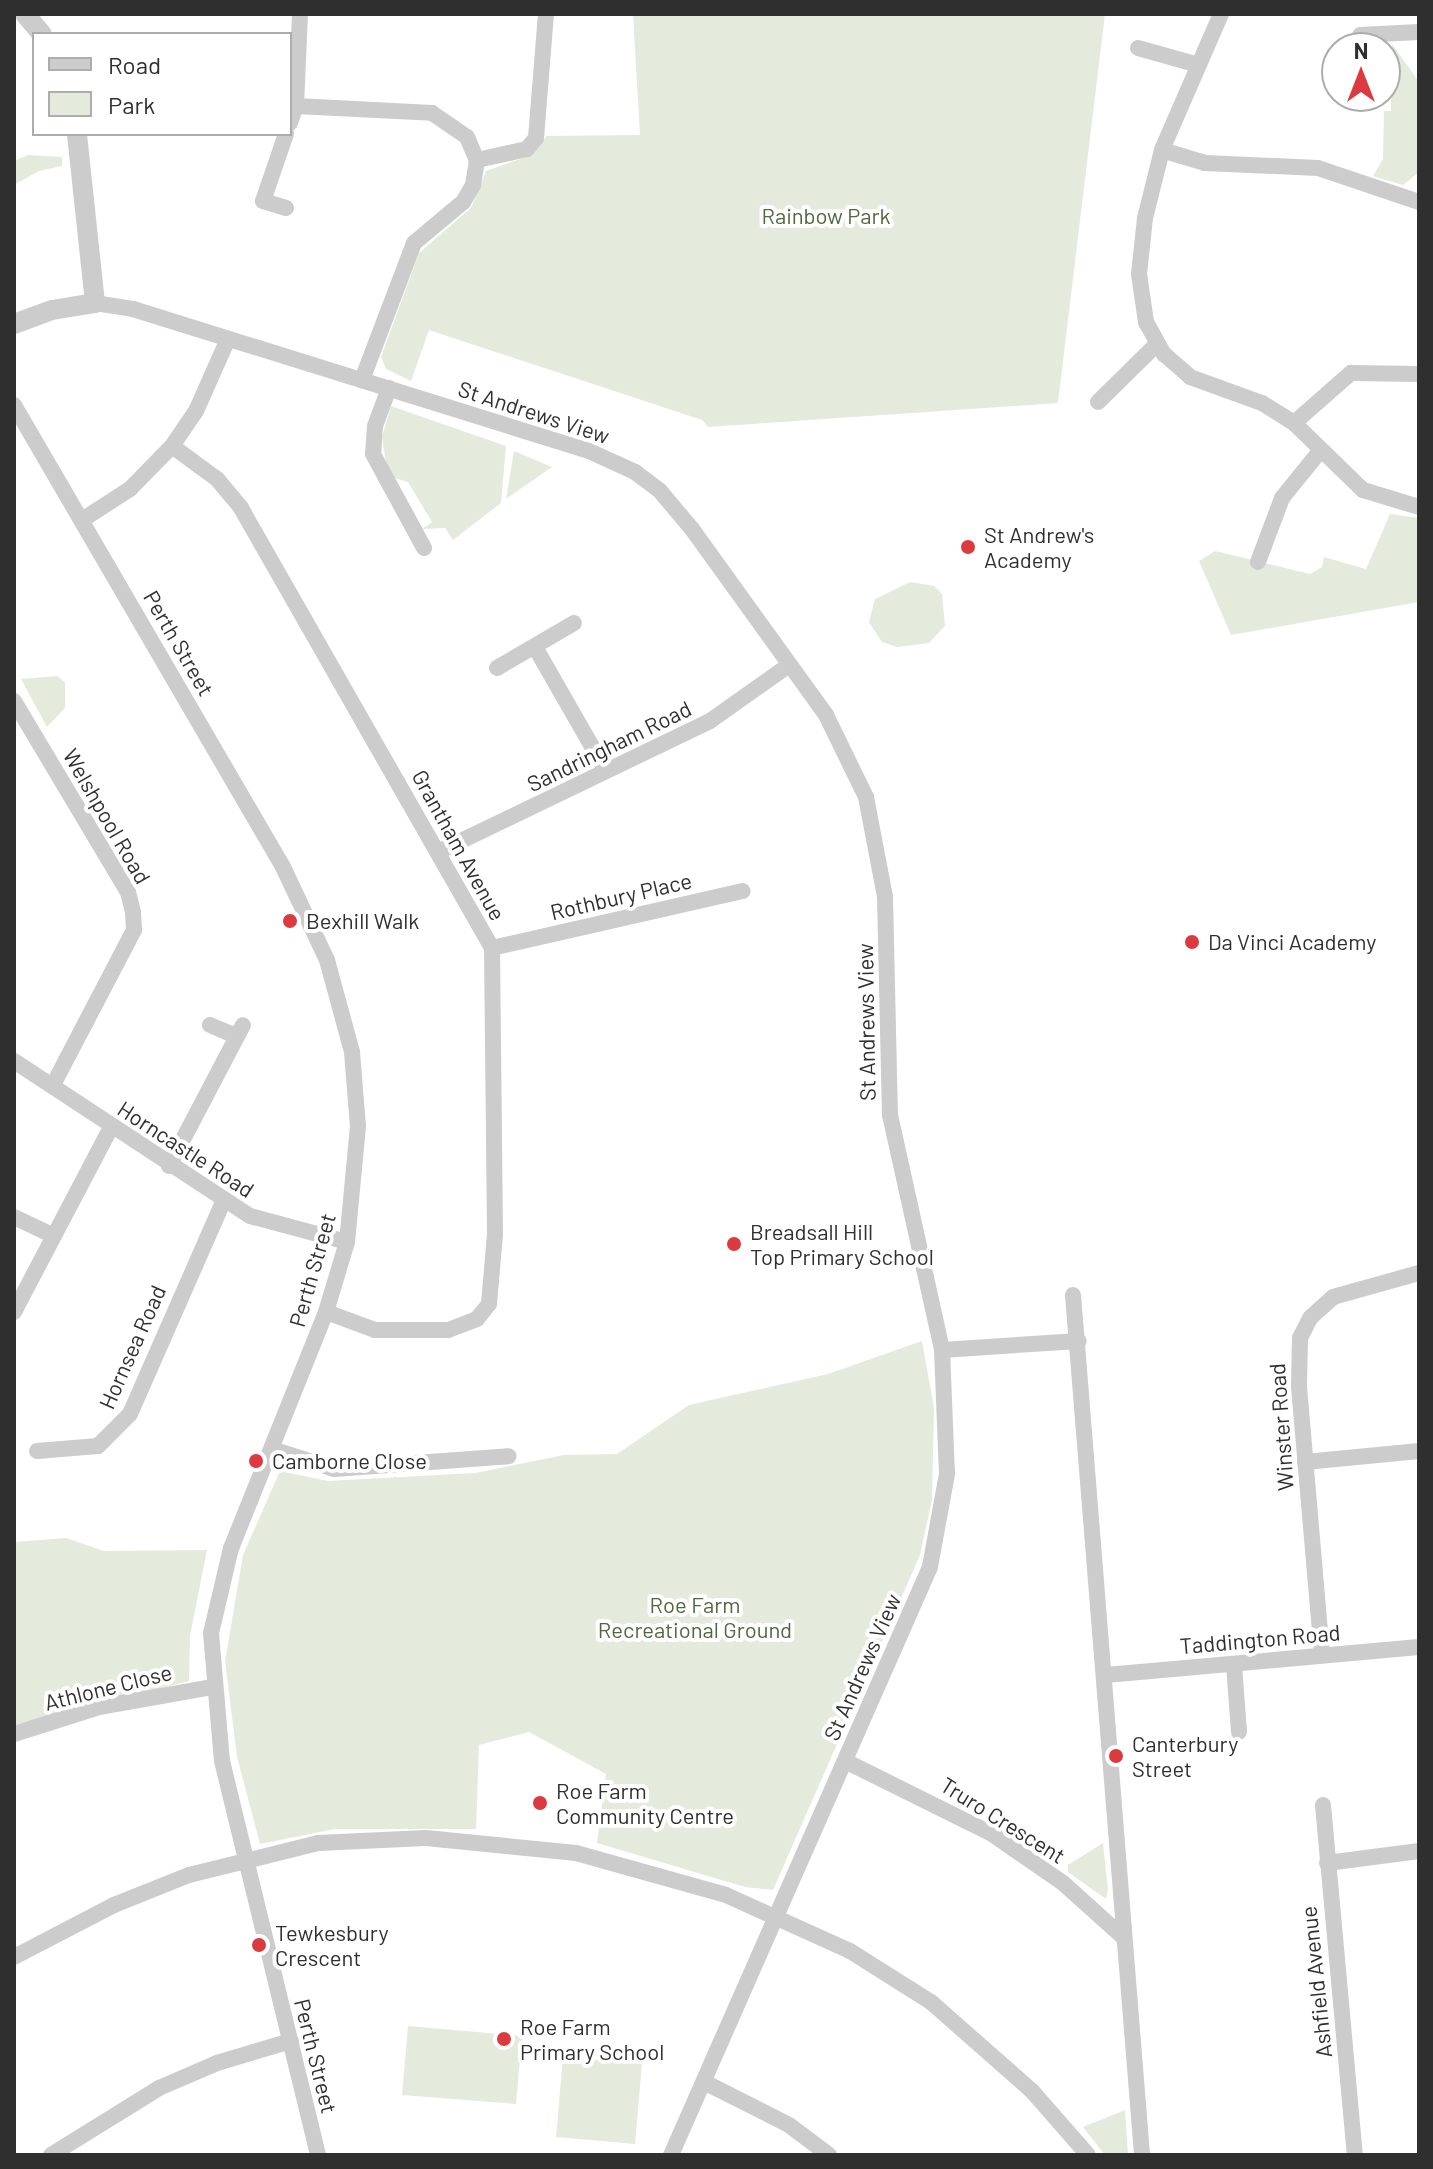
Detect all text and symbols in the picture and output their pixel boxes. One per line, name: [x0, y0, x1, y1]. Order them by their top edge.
legend: [32, 32, 292, 136]
north arrow: [1321, 32, 1401, 112]
text: N: [1354, 37, 1368, 63]
text: Road: [108, 50, 161, 79]
text: Park: [108, 90, 155, 119]
park label: Rainbow Park: [761, 203, 891, 229]
street label: St Andrews View: [455, 375, 613, 449]
place label: St Andrew's Academy: [984, 521, 1094, 572]
marker: St Andrew's Academy: [959, 538, 977, 556]
street label: Perth Street: [138, 586, 220, 700]
street label: Sandringham Road: [523, 695, 695, 797]
street label: Welshpool Road: [58, 744, 156, 888]
street label: Grantham Avenue: [407, 765, 511, 925]
street label: Rothbury Place: [548, 867, 694, 925]
place label: Bexhill Walk: [306, 908, 419, 934]
marker: Bexhill Walk: [281, 912, 299, 930]
place label: Da Vinci Academy: [1208, 929, 1376, 955]
marker: Da Vinci Academy: [1183, 933, 1201, 951]
street label: St Andrews View: [851, 943, 881, 1101]
street label: Horncastle Road: [113, 1095, 259, 1203]
street label: Perth Street: [283, 1210, 341, 1330]
place label: Breadsall Hill Top Primary School: [750, 1218, 934, 1270]
marker: Breadsall Hill Top Primary School: [725, 1235, 743, 1253]
street label: Hornsea Road: [93, 1281, 171, 1413]
street label: Winster Road: [1263, 1362, 1299, 1492]
place label: Camborne Close: [272, 1448, 427, 1474]
marker: Camborne Close: [247, 1452, 265, 1470]
street label: St Andrews View: [818, 1590, 906, 1744]
park label: Roe Farm Recreational Ground: [598, 1591, 792, 1642]
street label: Taddington Road: [1179, 1619, 1341, 1659]
street label: Athlone Close: [41, 1658, 175, 1716]
place label: Canterbury Street: [1132, 1730, 1238, 1782]
marker: Canterbury Street: [1107, 1747, 1125, 1765]
street label: Truro Crescent: [936, 1771, 1070, 1869]
place label: Roe Farm Community Centre: [556, 1777, 734, 1828]
marker: Roe Farm Community Centre: [531, 1794, 549, 1812]
street label: Ashfield Avenue: [1295, 1905, 1337, 2059]
place label: Tewkesbury Crescent: [275, 1919, 389, 1970]
marker: Tewkesbury Crescent: [250, 1936, 268, 1954]
street label: Perth Street: [289, 1996, 343, 2116]
place label: Roe Farm Primary School: [520, 2013, 664, 2064]
marker: Roe Farm Primary School: [495, 2030, 513, 2048]

